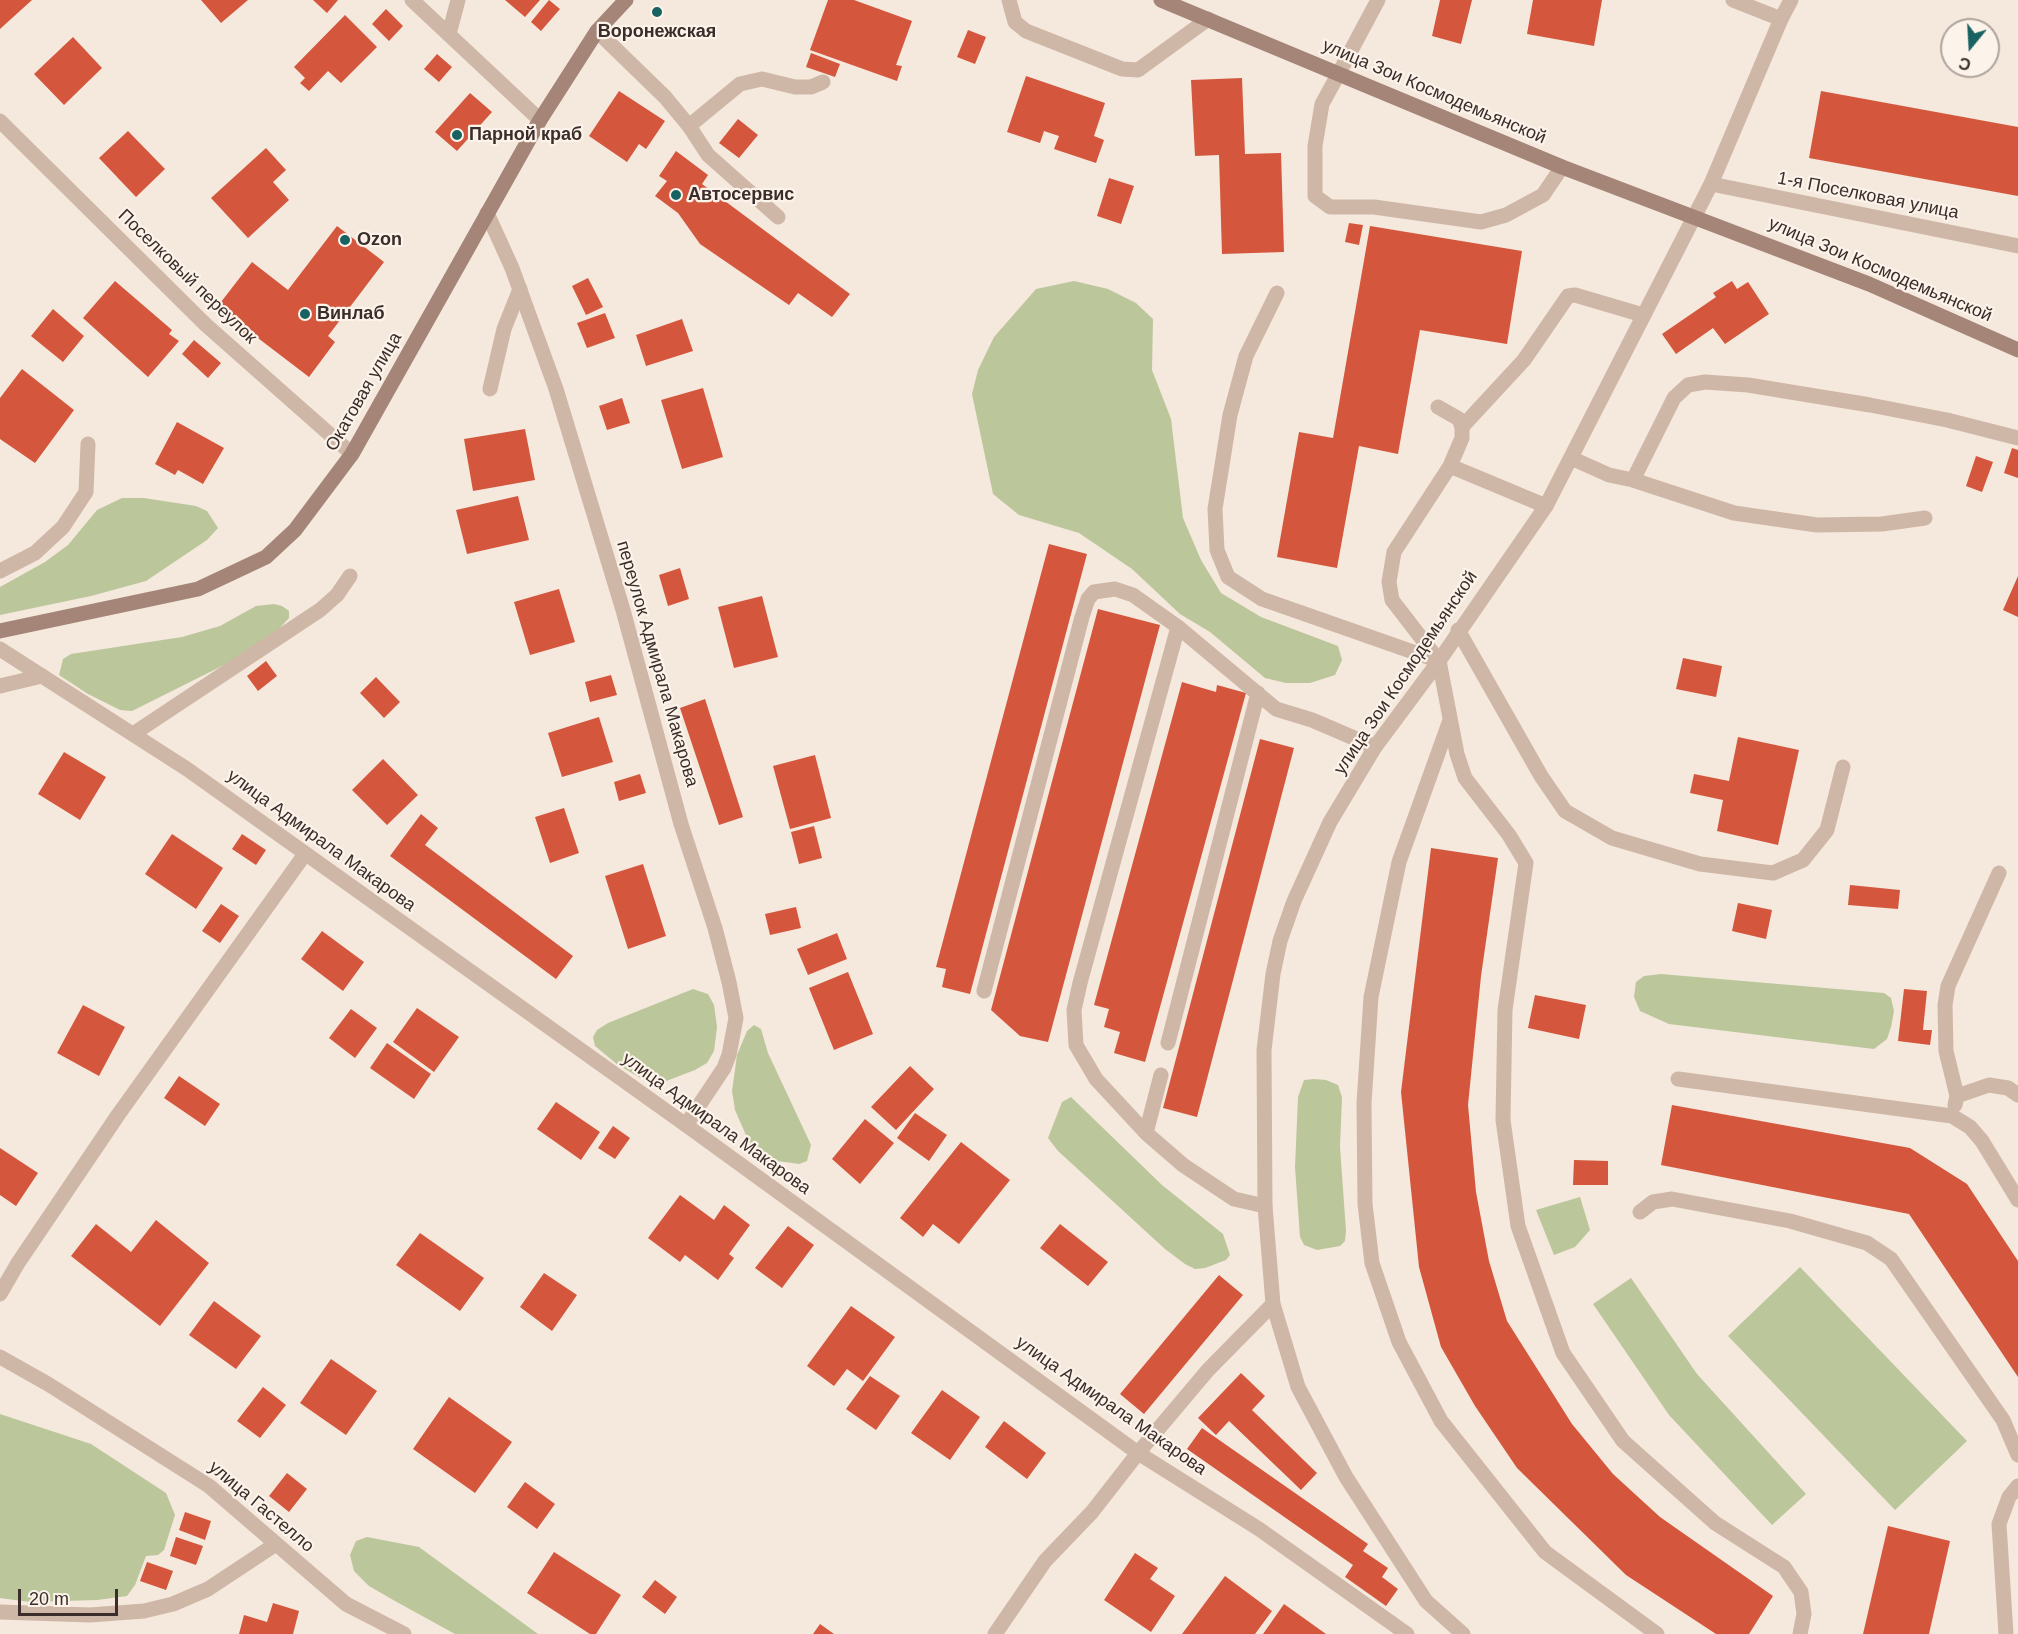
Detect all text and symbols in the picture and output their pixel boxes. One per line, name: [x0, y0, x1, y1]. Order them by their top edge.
marker: Воронежская: [650, 5, 664, 19]
north arrow: [1940, 18, 2000, 78]
place label: Воронежская: [598, 21, 716, 43]
street label: улица Зои Космодемьянской: [1319, 35, 1549, 149]
text: С: [1957, 54, 1973, 74]
place label: Парной краб: [469, 124, 582, 146]
marker: Парной краб: [450, 128, 464, 142]
street label: 1-я Поселковая улица: [1775, 168, 1961, 224]
place label: Автосервис: [688, 184, 794, 206]
marker: Автосервис: [669, 188, 683, 202]
street label: Поселковый переулок: [113, 205, 261, 349]
street label: улица Зои Космодемьянской: [1765, 213, 1995, 327]
place label: Ozon: [357, 229, 402, 251]
marker: Ozon: [338, 233, 352, 247]
place label: Винлаб: [317, 303, 385, 325]
marker: Винлаб: [298, 307, 312, 321]
street label: Окатовая улица: [321, 329, 407, 455]
street label: переулок Адмирала Макарова: [611, 538, 703, 790]
street label: улица Зои Космодемьянской: [1330, 567, 1482, 779]
street label: улица Адмирала Макарова: [222, 765, 420, 917]
street label: улица Адмирала Макарова: [617, 1048, 815, 1200]
street label: улица Адмирала Макарова: [1011, 1332, 1211, 1480]
street label: улица Гастелло: [204, 1457, 318, 1557]
scale bar: [21, 1577, 122, 1615]
text: 20 m: [29, 1589, 69, 1609]

